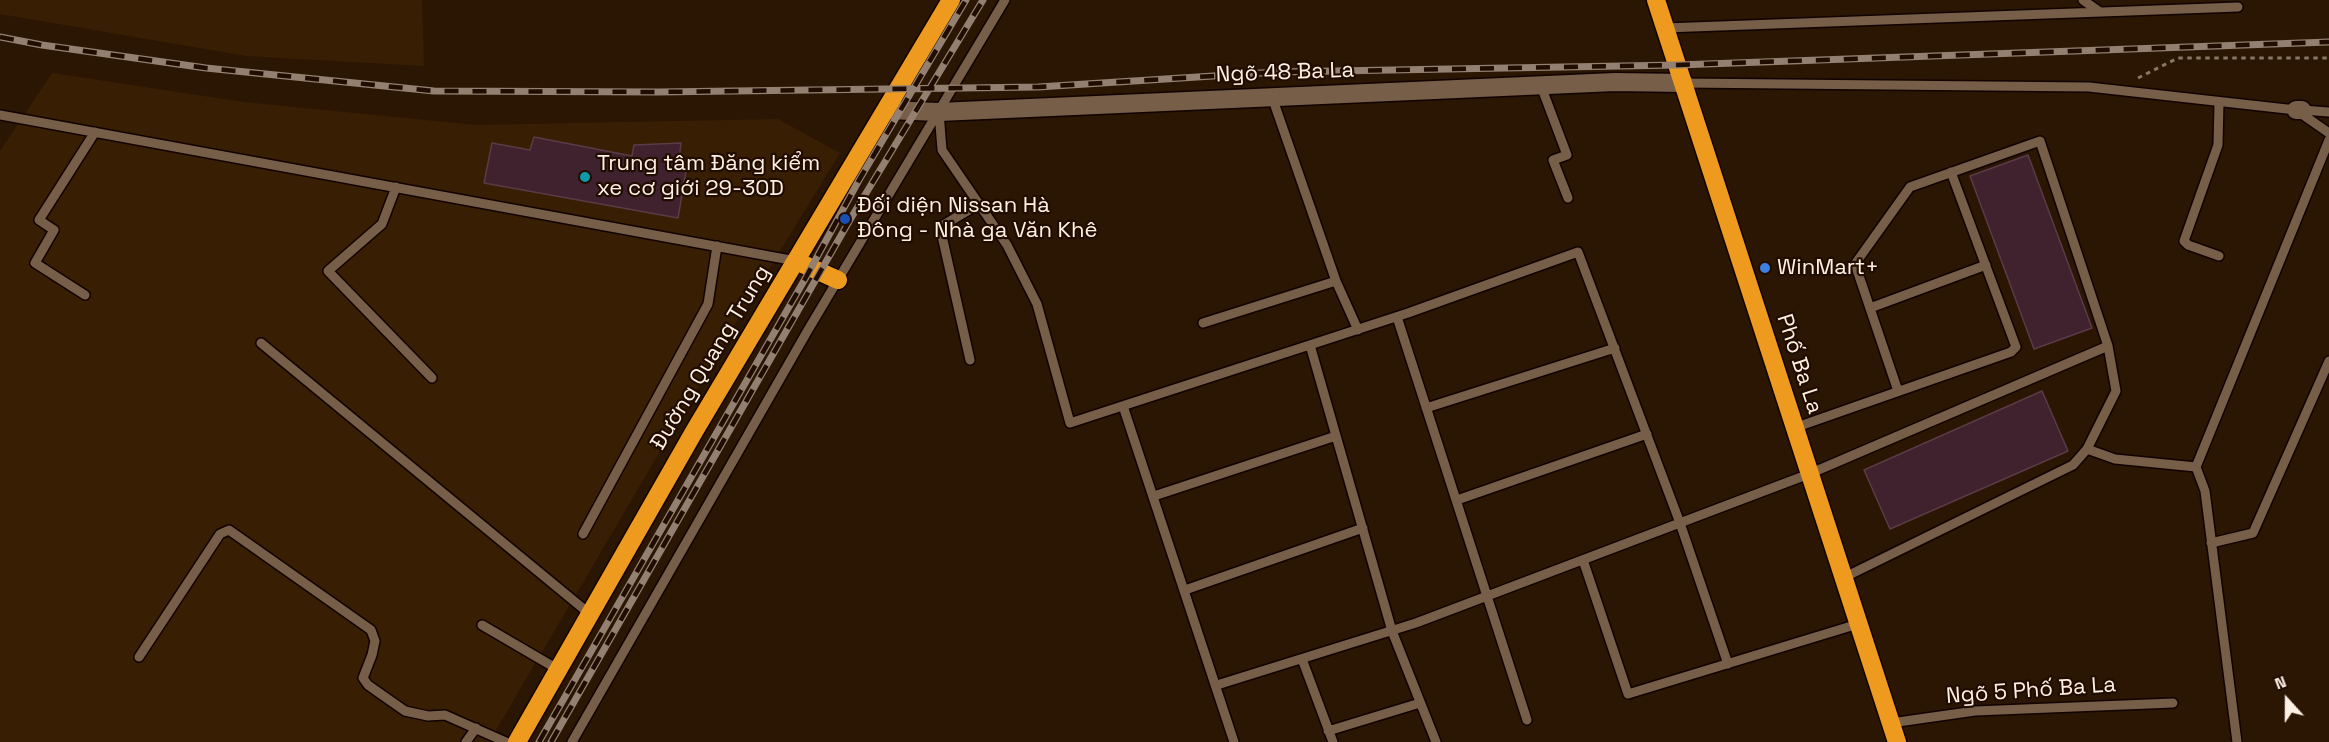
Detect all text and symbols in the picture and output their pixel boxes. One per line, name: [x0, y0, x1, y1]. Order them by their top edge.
street label: Ngõ 48 Ba La: [1215, 57, 1355, 89]
place label: Trung tâm Đăng kiểm xe cơ giới 29-30D: [597, 151, 820, 202]
marker: Trung tâm Đăng kiểm xe cơ giới 29-30D: [578, 170, 592, 184]
place label: Đối diện Nissan Hà Đông - Nhà ga Văn Khê: [857, 193, 1097, 244]
marker: Đối diện Nissan Hà Đông - Nhà ga Văn Khê: [838, 212, 852, 226]
place label: WinMart+: [1777, 255, 1879, 281]
street label: Đường Quang Trung: [645, 261, 777, 455]
marker: WinMart+: [1758, 261, 1772, 275]
street label: Phố Ba La: [1770, 311, 1828, 417]
north arrow: [2257, 670, 2317, 730]
text: N: [2272, 671, 2289, 694]
street label: Ngõ 5 Phố Ba La: [1945, 672, 2117, 710]

